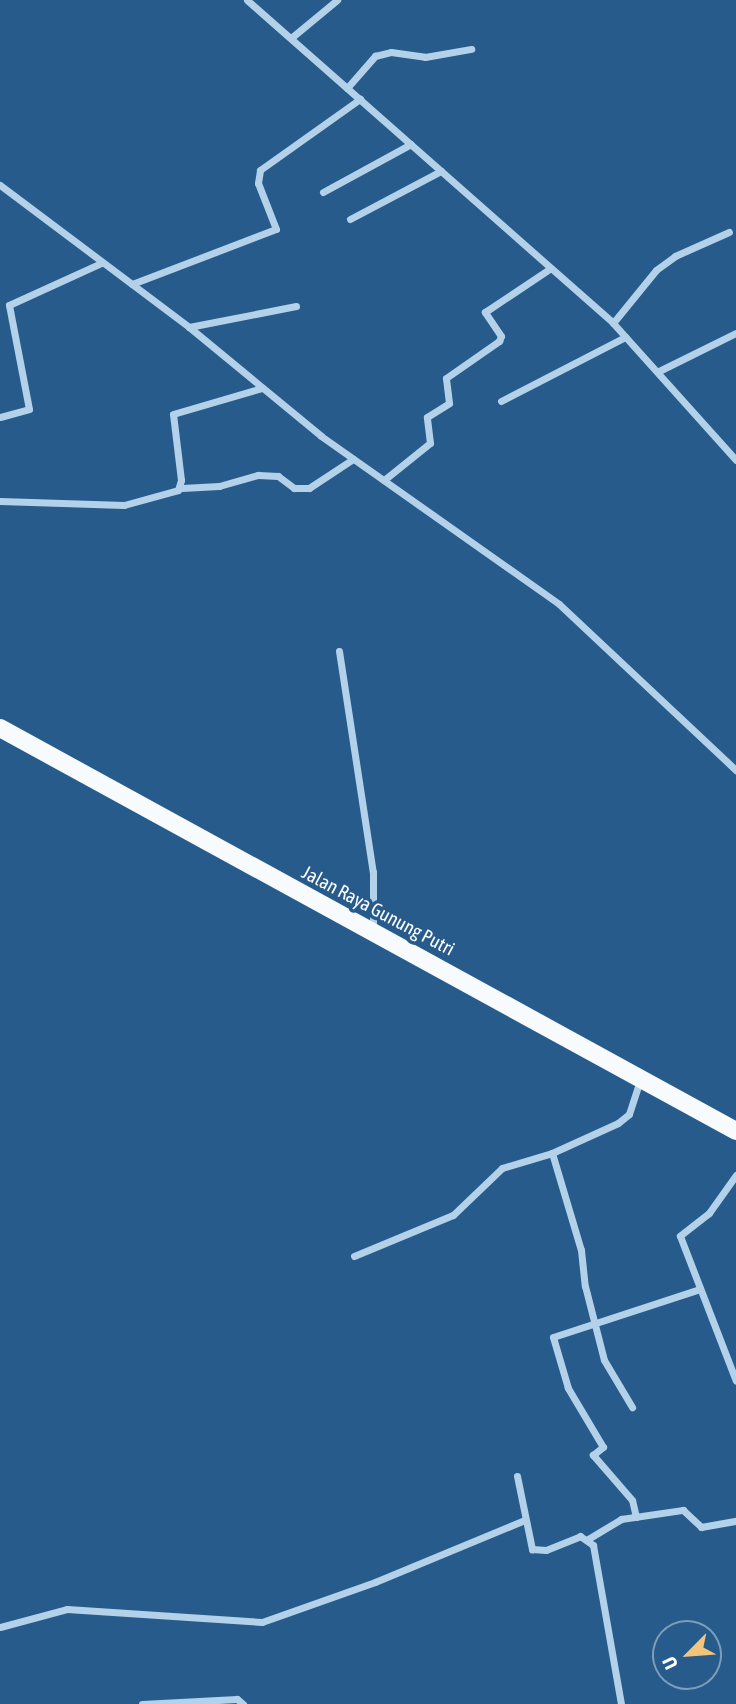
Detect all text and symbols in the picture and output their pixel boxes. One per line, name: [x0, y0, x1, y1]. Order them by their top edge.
street label: Jalan Raya Gunung Putri: [298, 861, 458, 961]
north arrow: [652, 1620, 722, 1690]
text: U: [657, 1653, 682, 1673]

